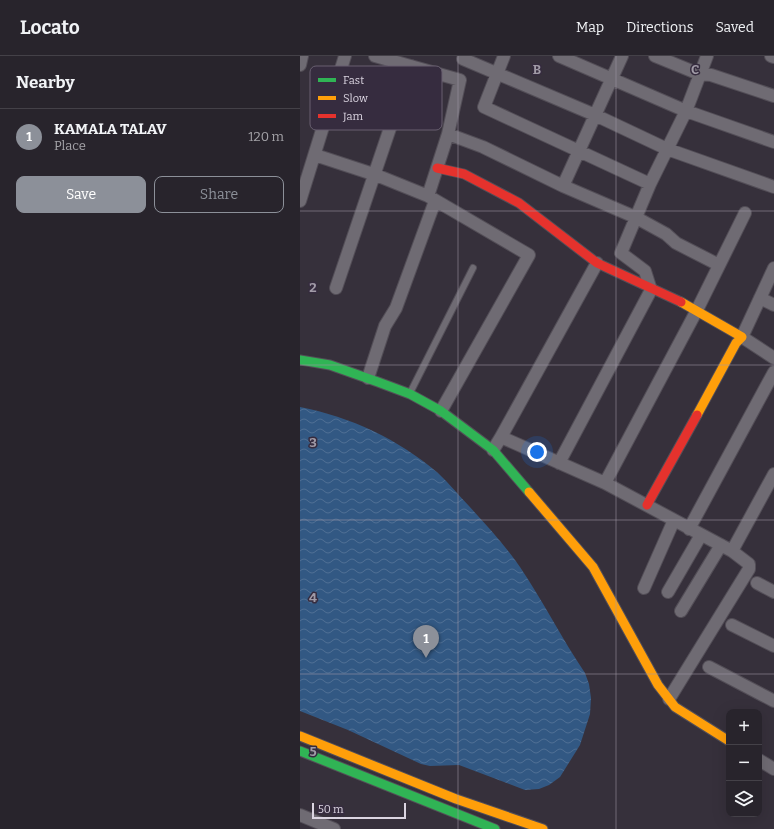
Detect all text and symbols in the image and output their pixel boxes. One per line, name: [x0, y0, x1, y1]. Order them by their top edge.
text: Locato: [20, 16, 80, 39]
text: Map: [576, 19, 604, 36]
text: Directions: [626, 19, 694, 36]
text: Saved: [716, 19, 754, 36]
text: B: [533, 62, 541, 77]
text: C: [691, 62, 699, 77]
legend: [310, 66, 442, 130]
text: Nearby: [16, 72, 75, 93]
text: Fast: [343, 74, 364, 87]
text: Slow: [343, 92, 368, 105]
text: Jam: [342, 110, 363, 123]
text: KAMALA TALAV: [54, 120, 167, 138]
text: 1: [26, 129, 32, 144]
text: 120 m: [248, 129, 284, 144]
text: Place: [54, 138, 86, 153]
button: Save: [16, 176, 146, 213]
button: Share: [154, 176, 284, 213]
text: 2: [309, 280, 317, 295]
text: 3: [309, 435, 317, 450]
your location: [527, 442, 547, 462]
text: 4: [309, 590, 317, 605]
pin: 1: [413, 625, 439, 658]
map controls: [726, 709, 762, 817]
button: +: [726, 709, 762, 745]
text: 5: [309, 744, 317, 759]
button: −: [726, 745, 762, 781]
button: layers: [726, 781, 762, 817]
scale bar: [312, 801, 406, 820]
text: 50 m: [318, 803, 344, 816]

